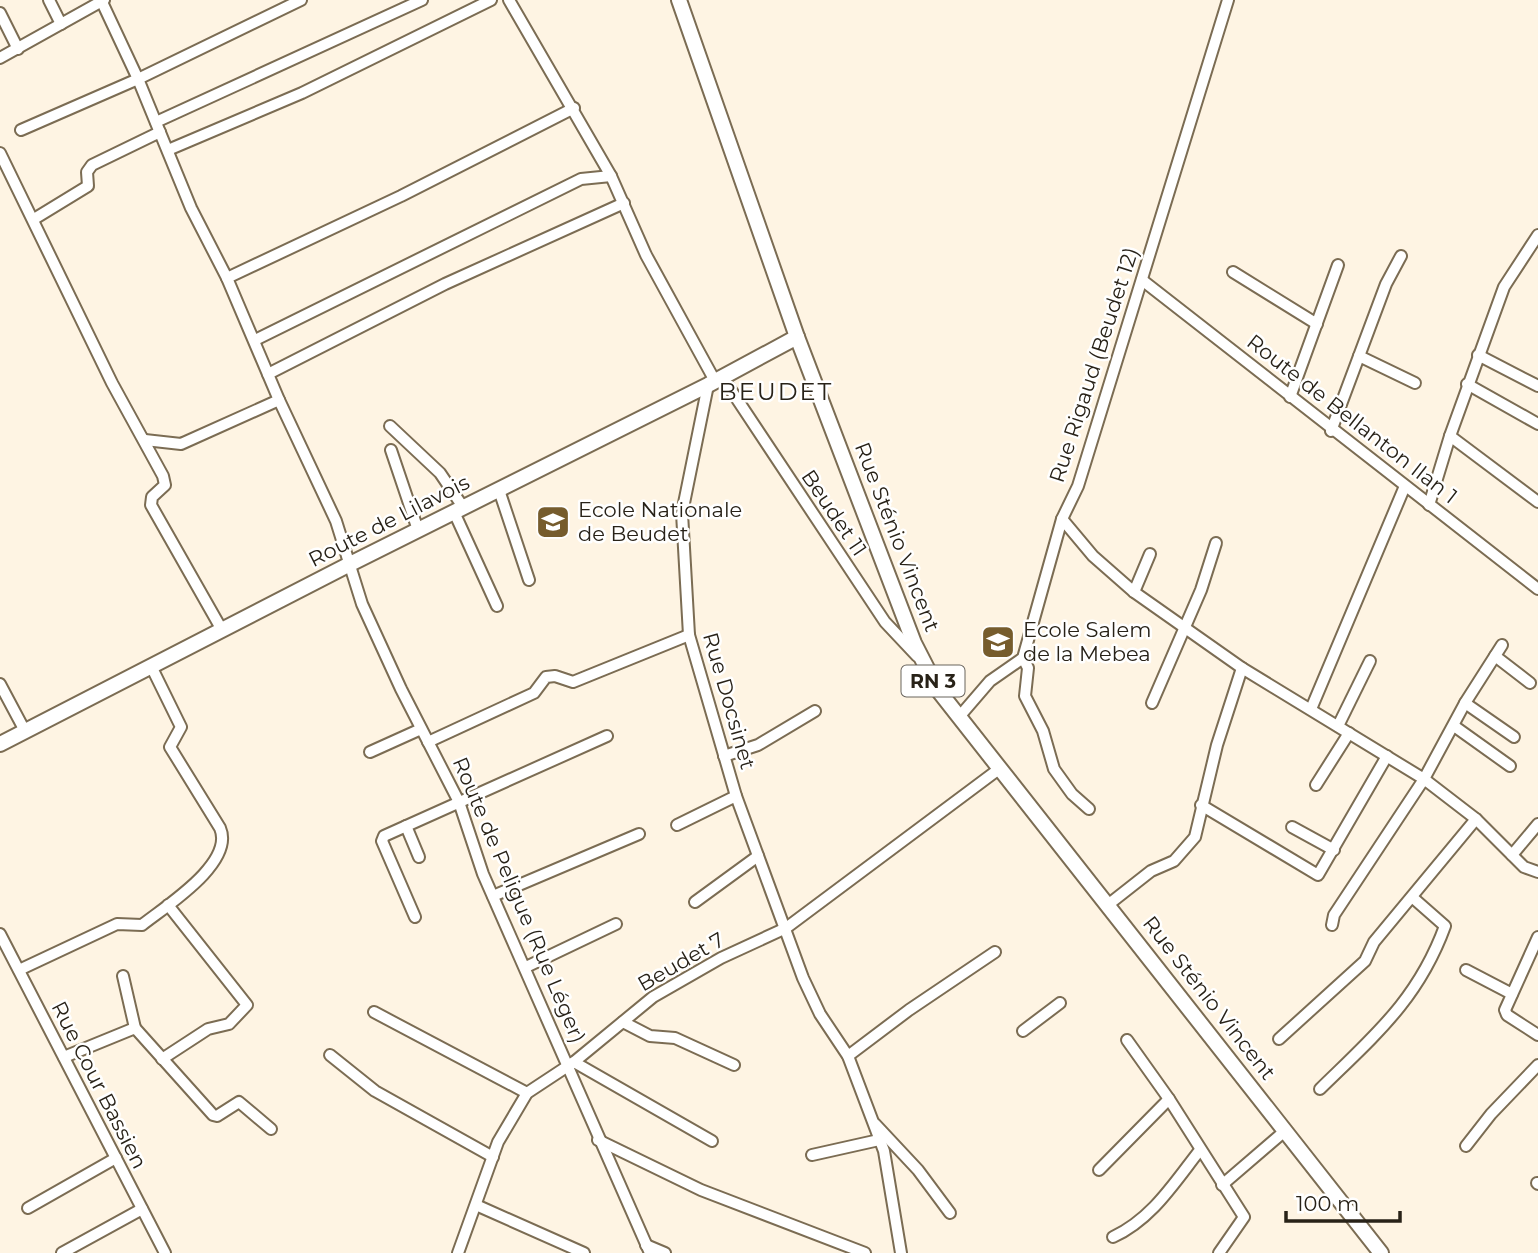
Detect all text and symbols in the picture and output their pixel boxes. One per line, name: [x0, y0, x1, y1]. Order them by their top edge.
street label: Rue Rigaud (Beudet 12): [1044, 244, 1143, 486]
street label: Route de Bellanton Ilan 1: [1242, 329, 1463, 509]
district label: BEUDET: [719, 377, 833, 406]
street label: Rue Sténio Vincent: [850, 439, 945, 635]
street label: Beudet 11: [796, 465, 872, 561]
street label: Route de Lilavois: [304, 469, 473, 572]
place label: Ecole Nationale de Beudet: [578, 497, 742, 546]
school or university icon: Ecole Nationale de Beudet: [534, 503, 572, 541]
place label: Ecole Salem de la Mebea: [1023, 617, 1151, 666]
school or university icon: Ecole Salem de la Mebea: [979, 623, 1017, 661]
street label: Rue Docsinet: [698, 630, 761, 772]
road number: RN 3: [902, 666, 964, 696]
street label: Route de Peligue (Rue Léger): [448, 753, 591, 1047]
street label: Rue Sténio Vincent: [1138, 911, 1281, 1085]
street label: Beudet 7: [633, 927, 729, 996]
street label: Rue Cour Bassien: [46, 997, 152, 1173]
scale bar: [1286, 1180, 1400, 1224]
text: 100 m: [1296, 1191, 1359, 1216]

